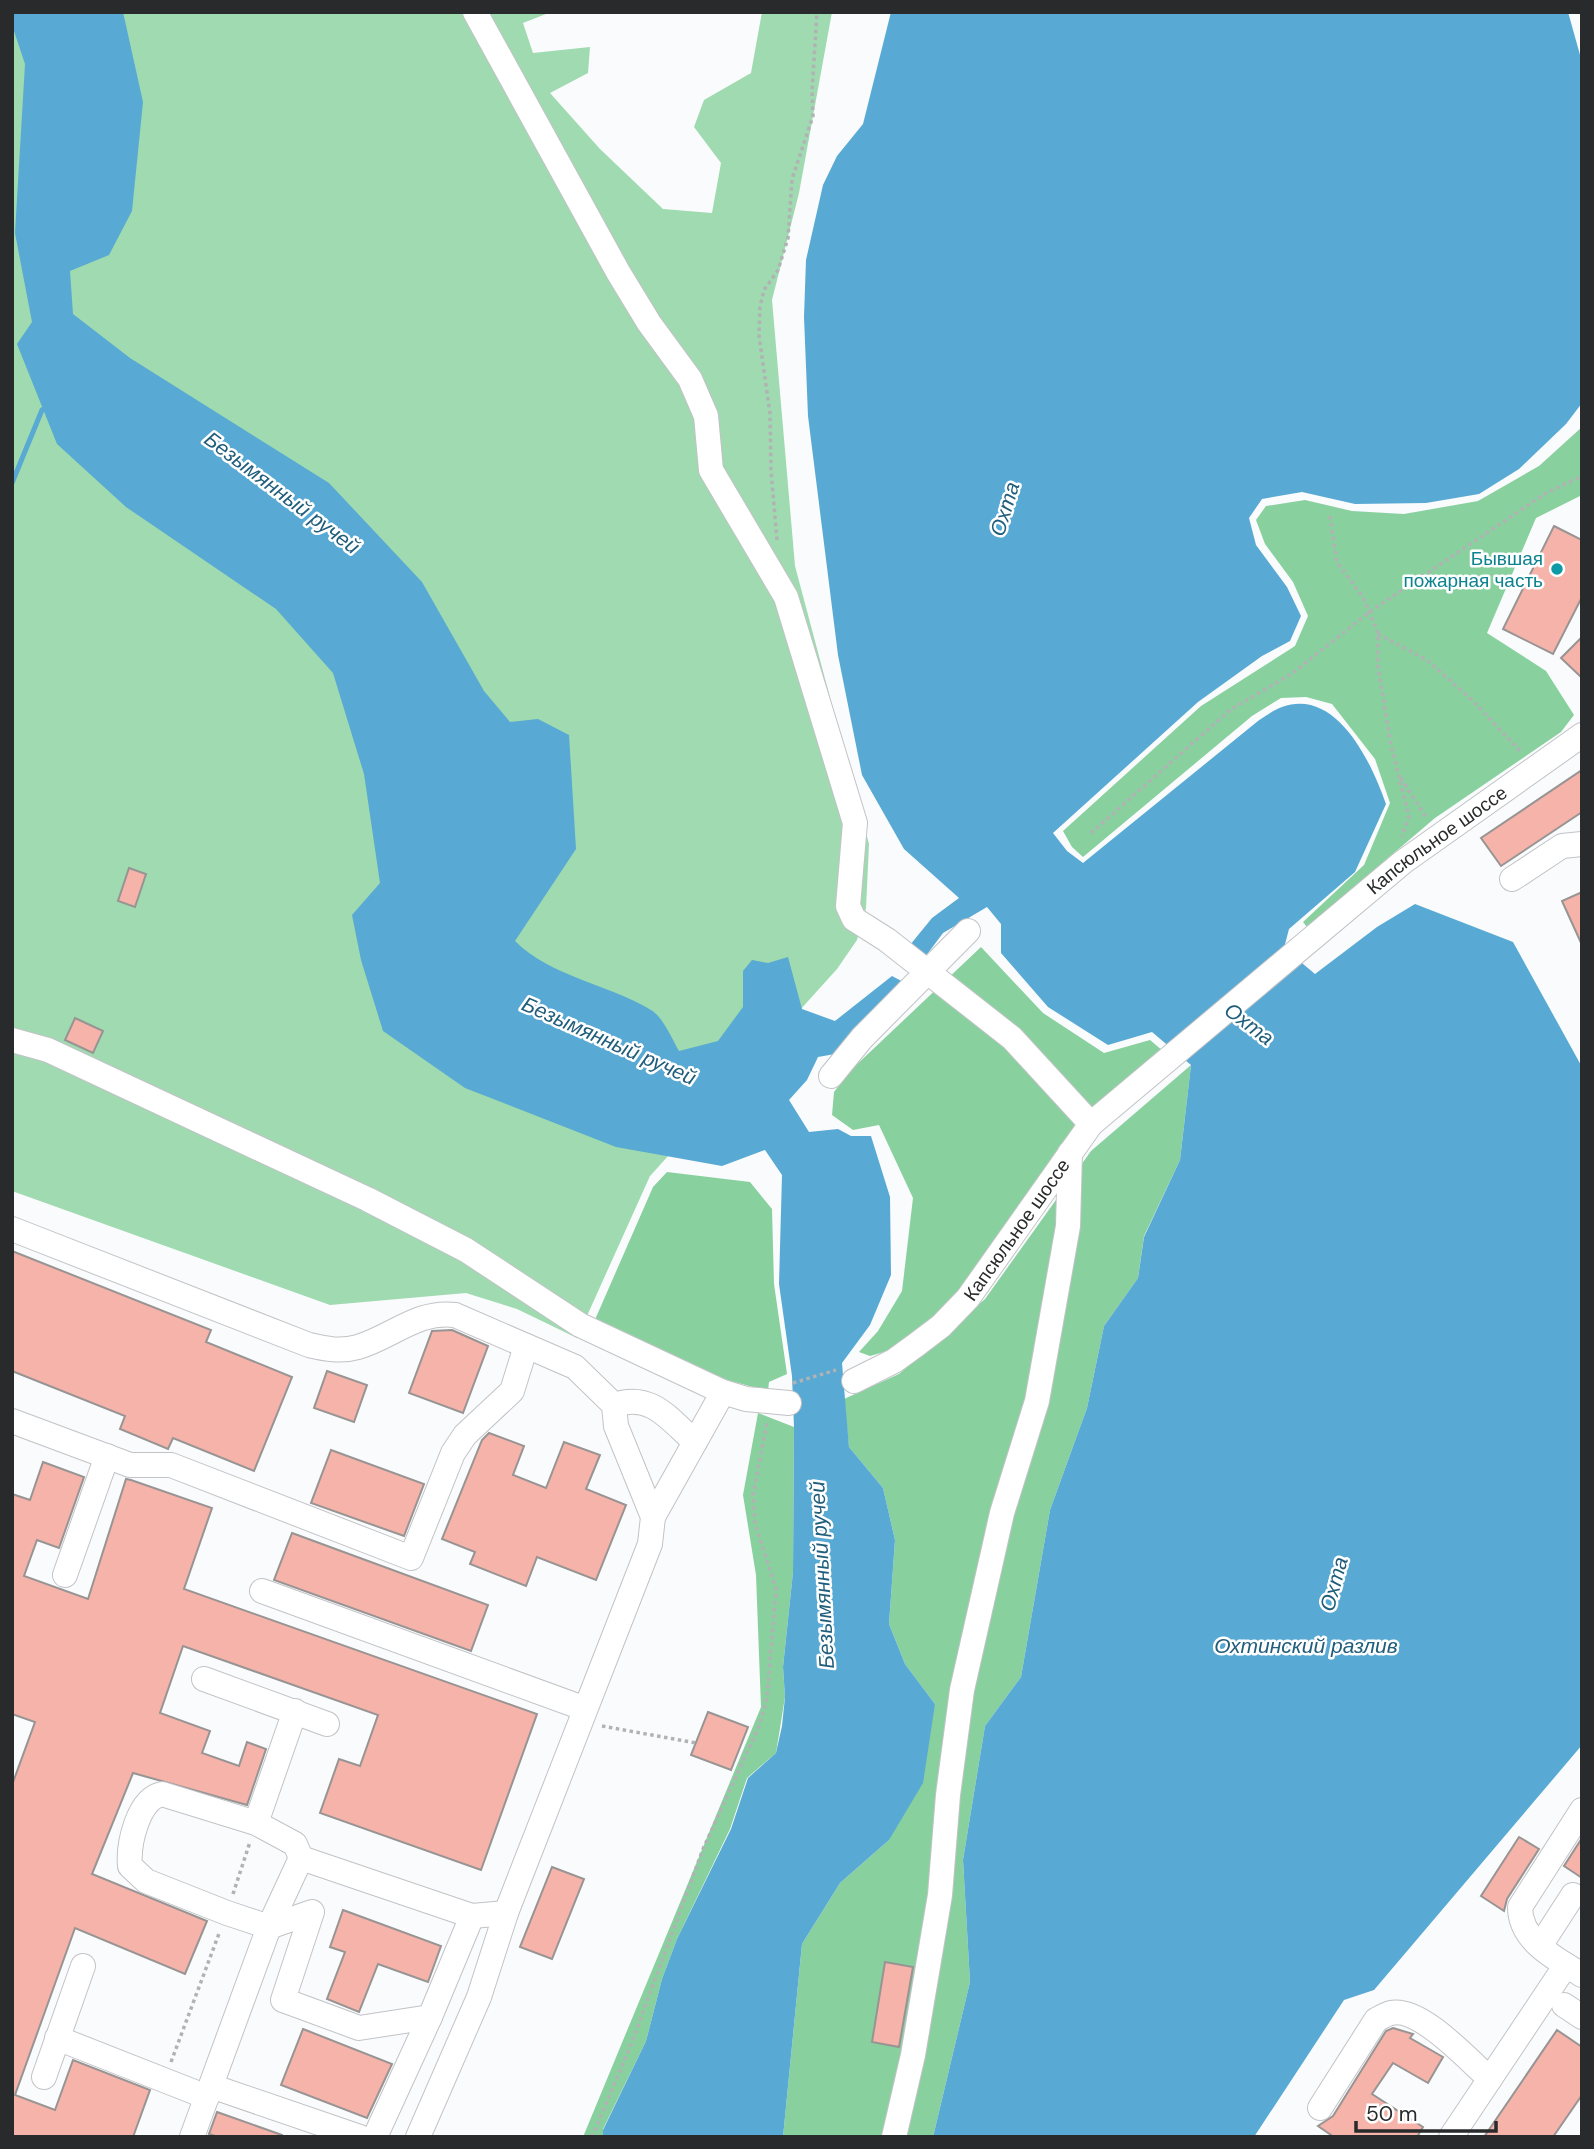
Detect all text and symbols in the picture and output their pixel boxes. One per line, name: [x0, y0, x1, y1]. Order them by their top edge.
water label: Безымянный ручей: [199, 425, 366, 561]
water label: Охта: [984, 478, 1026, 540]
place label: Бывшая пожарная часть: [1404, 546, 1543, 593]
marker: Бывшая пожарная часть: [1549, 561, 1565, 577]
street label: Капсюльное шоссе: [1362, 780, 1512, 900]
water label: Безымянный ручей: [518, 990, 701, 1092]
water label: Охта: [1218, 996, 1280, 1052]
street label: Капсюльное шоссе: [958, 1154, 1076, 1306]
water label: Безымянный ручей: [803, 1480, 841, 1670]
water label: Охта: [1313, 1554, 1355, 1614]
water label: Охтинский разлив: [1214, 1632, 1398, 1660]
scale bar: [1356, 2090, 1496, 2134]
text: 50 m: [1366, 2100, 1417, 2128]

